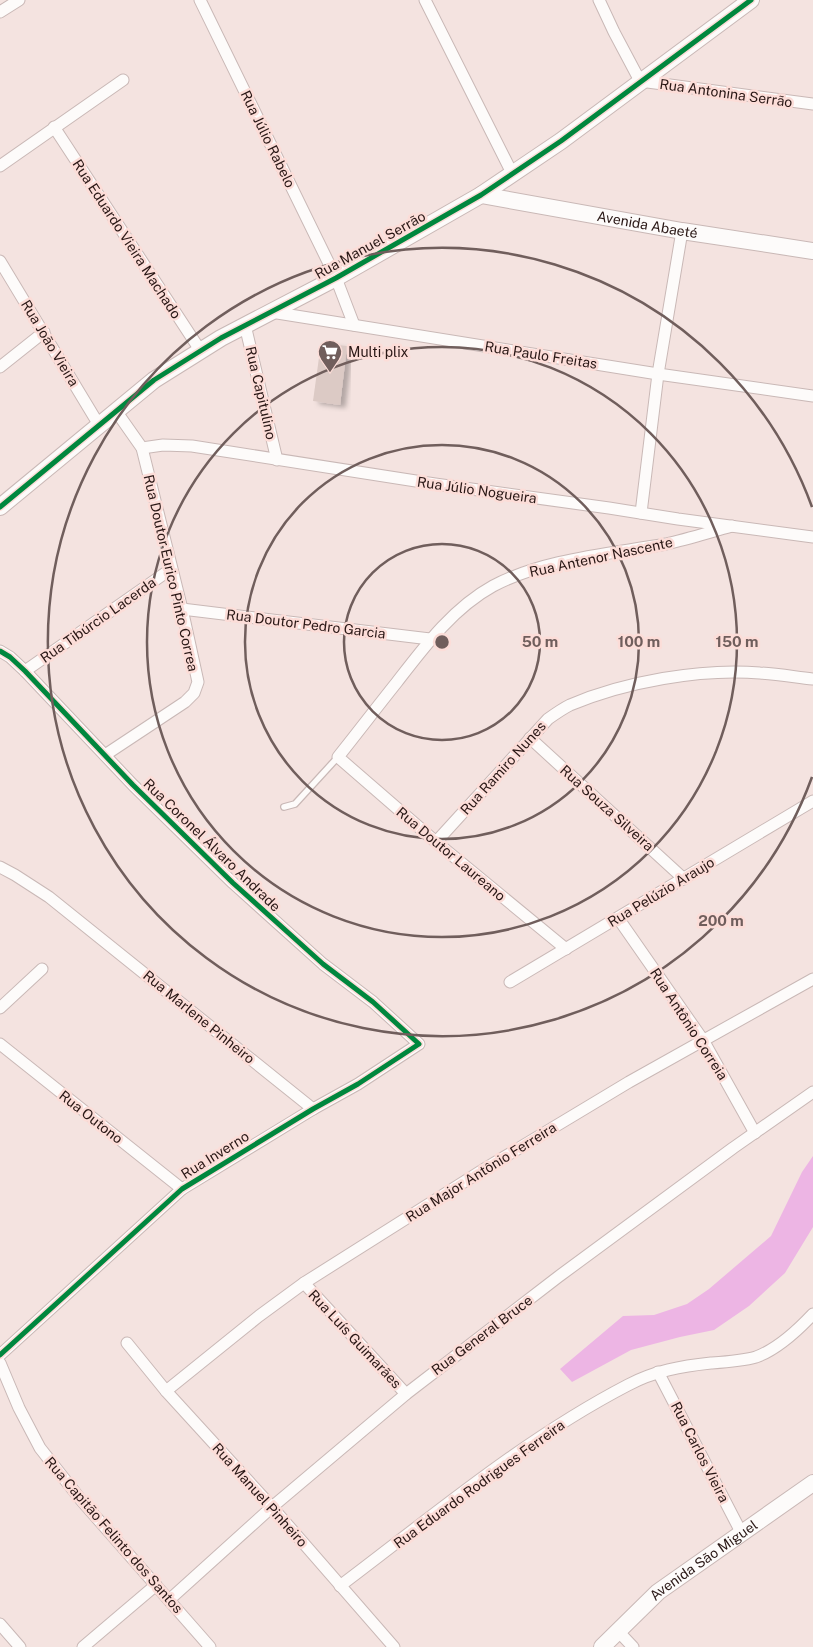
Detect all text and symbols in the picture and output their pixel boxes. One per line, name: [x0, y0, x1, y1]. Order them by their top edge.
street label: Rua Antonina Serrão: [659, 76, 794, 110]
street label: Rua Júlio Rabelo: [238, 88, 299, 190]
street label: Rua Eduardo Vieira Machado: [70, 156, 185, 322]
street label: Rua Manuel Serrão: [312, 208, 428, 282]
street label: Avenida Abaeté: [596, 208, 699, 241]
street label: Rua João Vieira: [18, 297, 82, 389]
street label: Rua Paulo Freitas: [484, 338, 598, 372]
supermarket icon: Multi plix: [317, 339, 343, 373]
place label: Multi plix: [348, 344, 409, 360]
street label: Rua Capitulino: [243, 345, 280, 441]
street label: Rua Doutor Eurico Pinto Correa: [141, 473, 201, 673]
street label: Rua Júlio Nogueira: [416, 474, 538, 506]
street label: Rua Antenor Nascente: [528, 534, 674, 580]
street label: Rua Tibúrcio Lacerda: [37, 574, 159, 666]
street label: Rua Doutor Pedro Garcia: [225, 606, 387, 642]
centre of rings: [433, 633, 451, 651]
text: 50 m: [522, 633, 558, 650]
text: 100 m: [618, 633, 660, 650]
text: 150 m: [715, 633, 759, 650]
street label: Rua Ramiro Nunes: [457, 718, 549, 818]
street label: Rua Souza Silveira: [557, 762, 657, 854]
street label: Rua Coronel Álvaro Andrade: [140, 775, 284, 915]
street label: Rua Doutor Laureano: [393, 804, 509, 904]
street label: Rua Pelúzio Araujo: [605, 854, 717, 930]
text: 200 m: [698, 912, 744, 929]
street label: Rua Antônio Correia: [647, 965, 731, 1083]
street label: Rua Marlene Pinheiro: [140, 967, 258, 1067]
street label: Rua Outono: [56, 1087, 126, 1147]
street label: Rua Major Antônio Ferreira: [403, 1119, 559, 1225]
street label: Rua Inverno: [178, 1128, 252, 1182]
street label: Rua Luís Guimarães: [305, 1287, 405, 1391]
street label: Rua General Bruce: [428, 1292, 536, 1378]
street label: Rua Carlos Vieira: [668, 1399, 732, 1505]
street label: Rua Eduardo Rodrigues Ferreira: [390, 1417, 568, 1551]
street label: Rua Manuel Pinheiro: [209, 1440, 311, 1550]
street label: Rua Capitão Felinto dos Santos: [42, 1454, 186, 1616]
street label: Avenida São Miguel: [646, 1517, 760, 1604]

